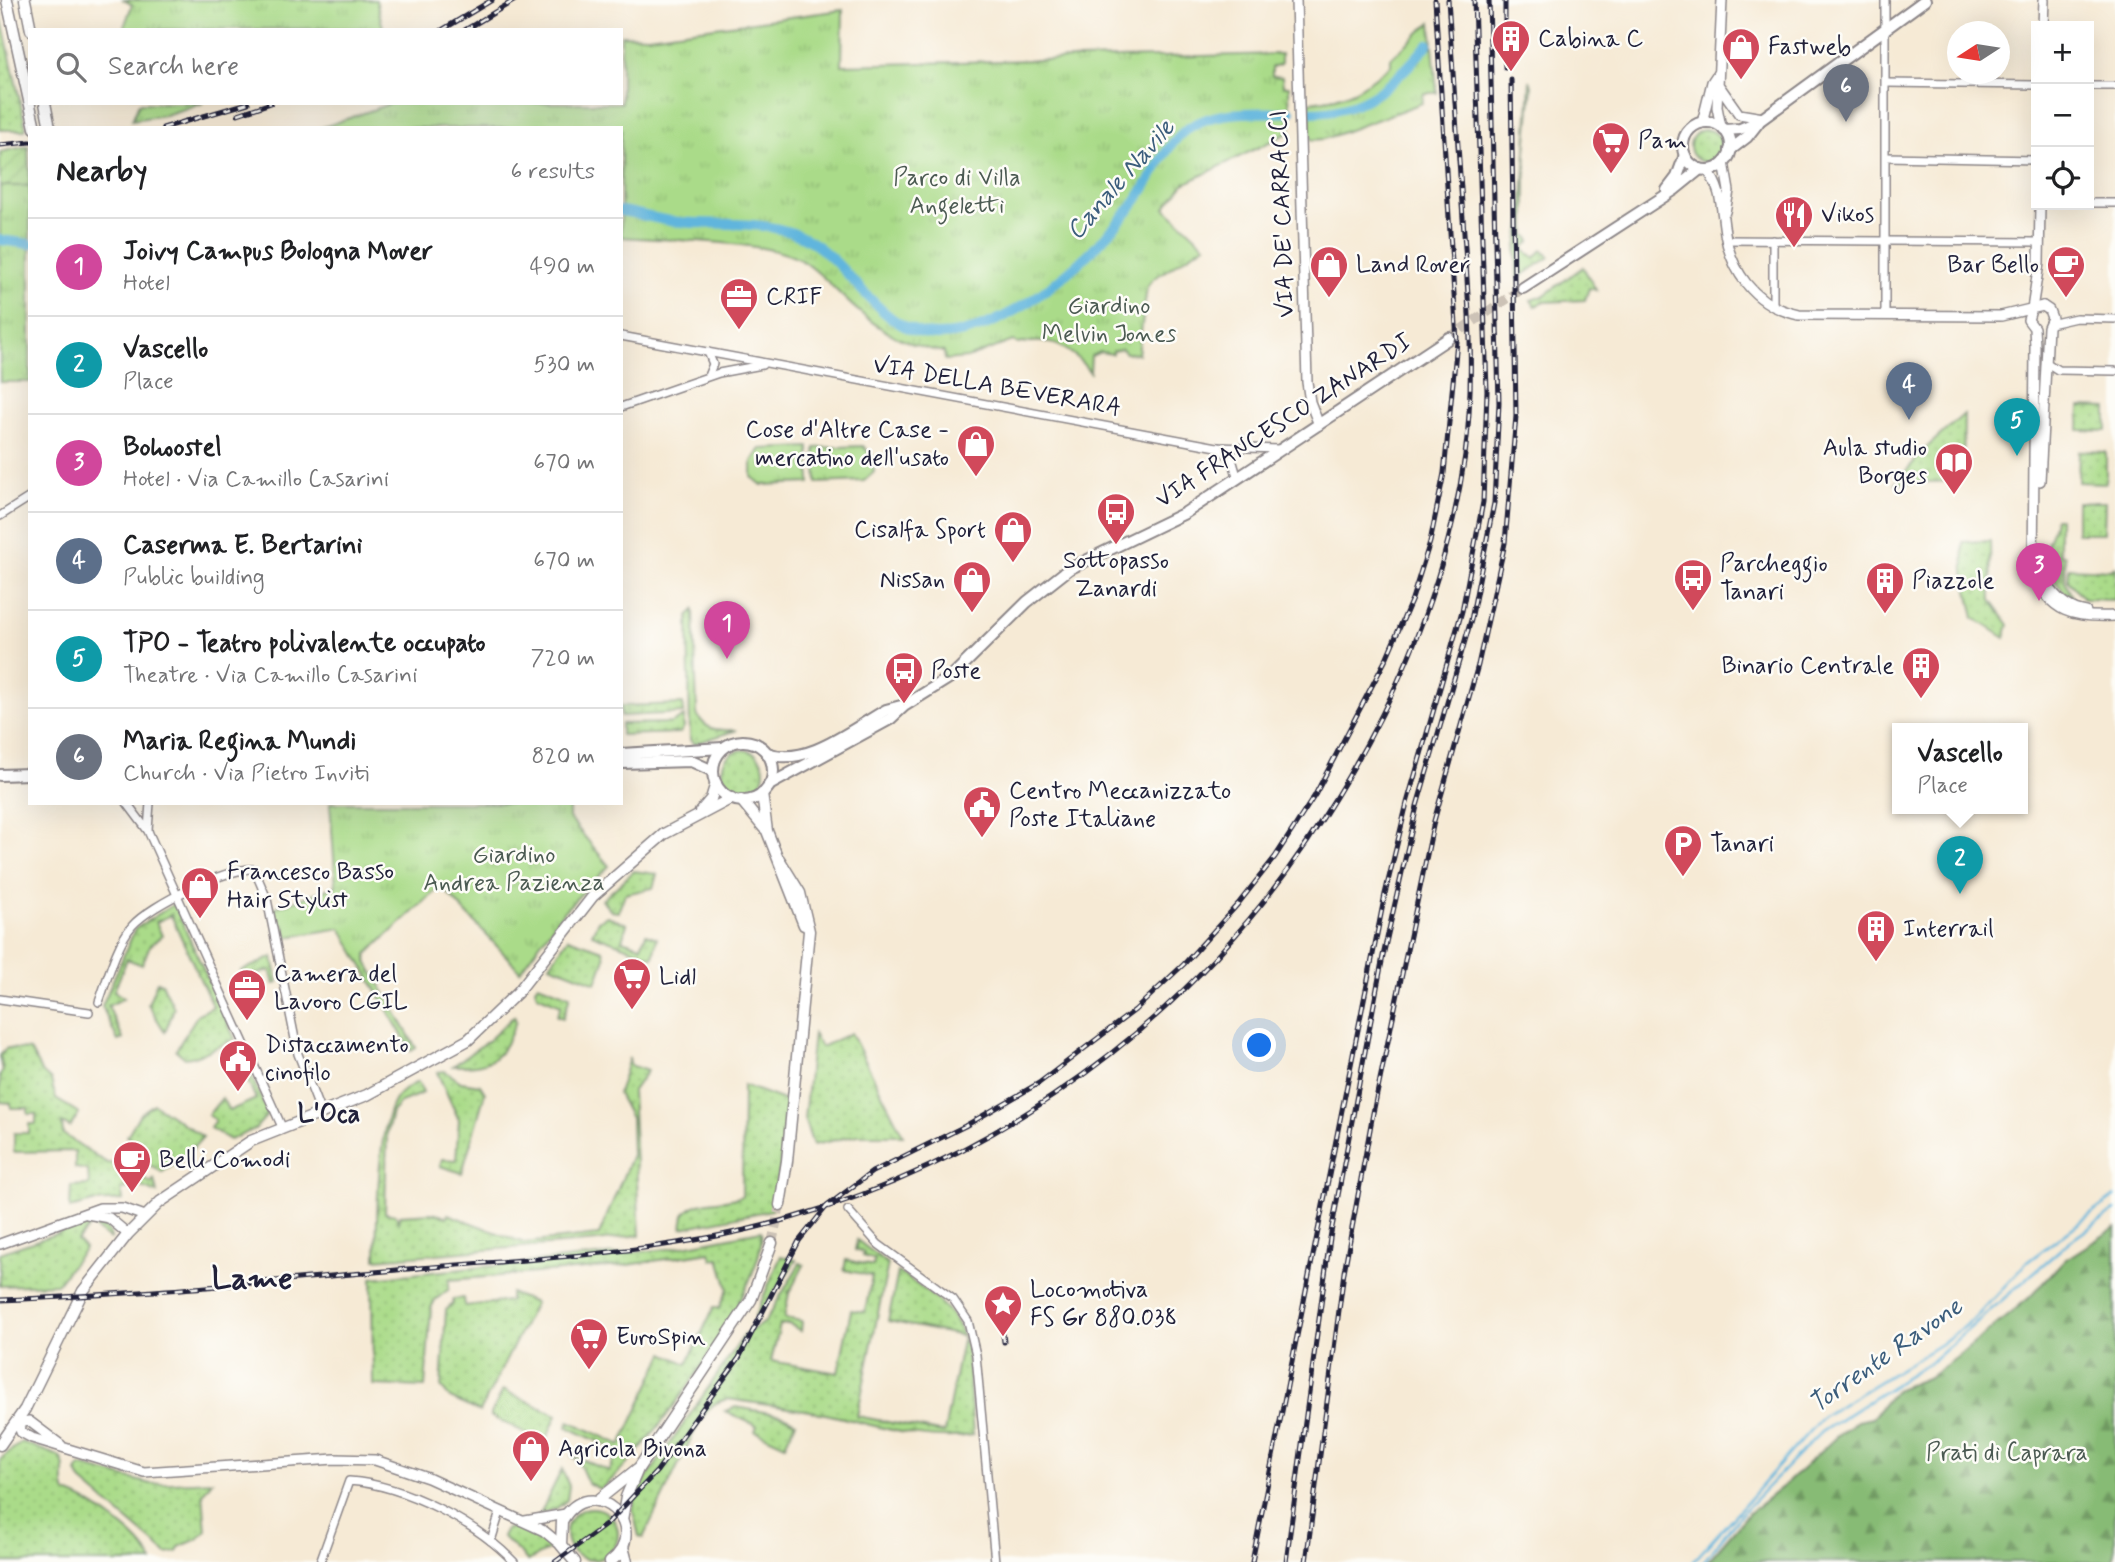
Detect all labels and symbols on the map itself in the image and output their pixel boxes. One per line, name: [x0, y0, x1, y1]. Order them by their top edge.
building icon: Cabina C: [1490, 18, 1532, 73]
north arrow: [1947, 21, 2010, 84]
place label: Cabina C: [1538, 24, 1643, 55]
shop icon: Fastweb: [1720, 26, 1762, 81]
place label: Fastweb: [1768, 32, 1851, 63]
pin: 6: [1823, 64, 1869, 122]
street label: VIA DE' CARRACCI: [1264, 110, 1302, 318]
water label: Canale Navile: [1059, 112, 1183, 248]
supermarket icon: Pam: [1590, 120, 1632, 175]
place label: Pam: [1638, 126, 1687, 157]
park label: Parco di Villa Angeletti: [893, 163, 1021, 225]
restaurant icon: Vikos: [1773, 194, 1815, 249]
place label: Vikos: [1821, 200, 1874, 231]
shop icon: Land Rover: [1308, 244, 1350, 299]
cafe icon: Bar Bello: [2045, 244, 2087, 299]
place label: Land Rover: [1356, 250, 1470, 281]
place label: Bar Bello: [1947, 250, 2039, 281]
office icon: CRIF: [718, 276, 760, 331]
place label: CRIF: [766, 282, 822, 313]
park label: Giardino Melvin Jones: [1042, 291, 1177, 350]
street label: VIA FRANCESCO ZANARDI: [1150, 326, 1418, 516]
street label: VIA DELLA BEVERARA: [870, 350, 1124, 424]
pin: 4: [1886, 362, 1932, 420]
pin: 5: [1994, 398, 2040, 456]
place label: Cose d'Altre Case - mercatino dell'usato: [746, 415, 949, 474]
shop icon: Cose d'Altre Case - mercatino dell'usato: [955, 423, 997, 478]
place label: Aula studio Borges: [1823, 433, 1927, 494]
library icon: Aula studio Borges: [1933, 441, 1975, 496]
bus stop icon: Sottopasso Zanardi: [1095, 491, 1137, 546]
shop icon: Cisalfa Sport: [992, 509, 1034, 564]
place label: Cisalfa Sport: [854, 515, 986, 546]
pin: 3: [2016, 543, 2062, 601]
place label: Sottopasso Zanardi: [1063, 546, 1169, 605]
place label: Parcheggio Tanari: [1720, 549, 1828, 608]
bus stop icon: Parcheggio Tanari: [1672, 557, 1714, 612]
shop icon: Nissan: [951, 559, 993, 614]
building icon: Piazzole: [1864, 560, 1906, 615]
place label: Nissan: [880, 565, 945, 596]
place label: Piazzole: [1912, 566, 1995, 597]
pin: 1: [704, 601, 750, 659]
building icon: Binario Centrale: [1900, 645, 1942, 700]
bus stop icon: Poste: [883, 650, 925, 705]
place label: Binario Centrale: [1721, 651, 1894, 682]
place label: Poste: [931, 656, 981, 687]
place label: Centro Meccanizzato Poste Italiane: [1009, 776, 1231, 835]
public building icon: Centro Meccanizzato Poste Italiane: [961, 784, 1003, 839]
parking icon: Tanari: [1662, 823, 1704, 878]
place label: Tanari: [1710, 829, 1774, 860]
pin: 2: [1937, 836, 1983, 894]
park label: Giardino Andrea Pazienza: [423, 840, 605, 899]
place label: Francesco Basso Hair Stylist: [227, 857, 394, 916]
shop icon: Francesco Basso Hair Stylist: [179, 865, 221, 920]
building icon: Interrail: [1855, 908, 1897, 963]
place label: Interrail: [1903, 914, 1994, 945]
supermarket icon: Lidl: [611, 956, 653, 1011]
place label: Camera del Lavoro CGIL: [274, 959, 408, 1018]
place label: Lidl: [659, 962, 696, 993]
office icon: Camera del Lavoro CGIL: [226, 967, 268, 1022]
your location: [1242, 1028, 1276, 1062]
place label: Distaccamento cinofilo: [265, 1030, 409, 1089]
public building icon: Distaccamento cinofilo: [217, 1038, 259, 1093]
district label: L'Oca: [298, 1098, 360, 1132]
cafe icon: Belli Comodi: [111, 1139, 153, 1194]
place label: Belli Comodi: [159, 1145, 290, 1176]
district label: Lame: [211, 1258, 293, 1300]
place label: Locomotiva FS Gr 880.038: [1030, 1275, 1177, 1334]
place icon: Locomotiva FS Gr 880.038: [982, 1283, 1024, 1338]
water label: Torrente Ravone: [1802, 1290, 1970, 1422]
supermarket icon: EuroSpin: [568, 1316, 610, 1371]
place label: EuroSpin: [616, 1322, 706, 1353]
shop icon: Agricola Bivona: [510, 1428, 552, 1483]
place label: Agricola Bivona: [558, 1434, 707, 1465]
park label: Prati di Caprara: [1926, 1438, 2088, 1469]

